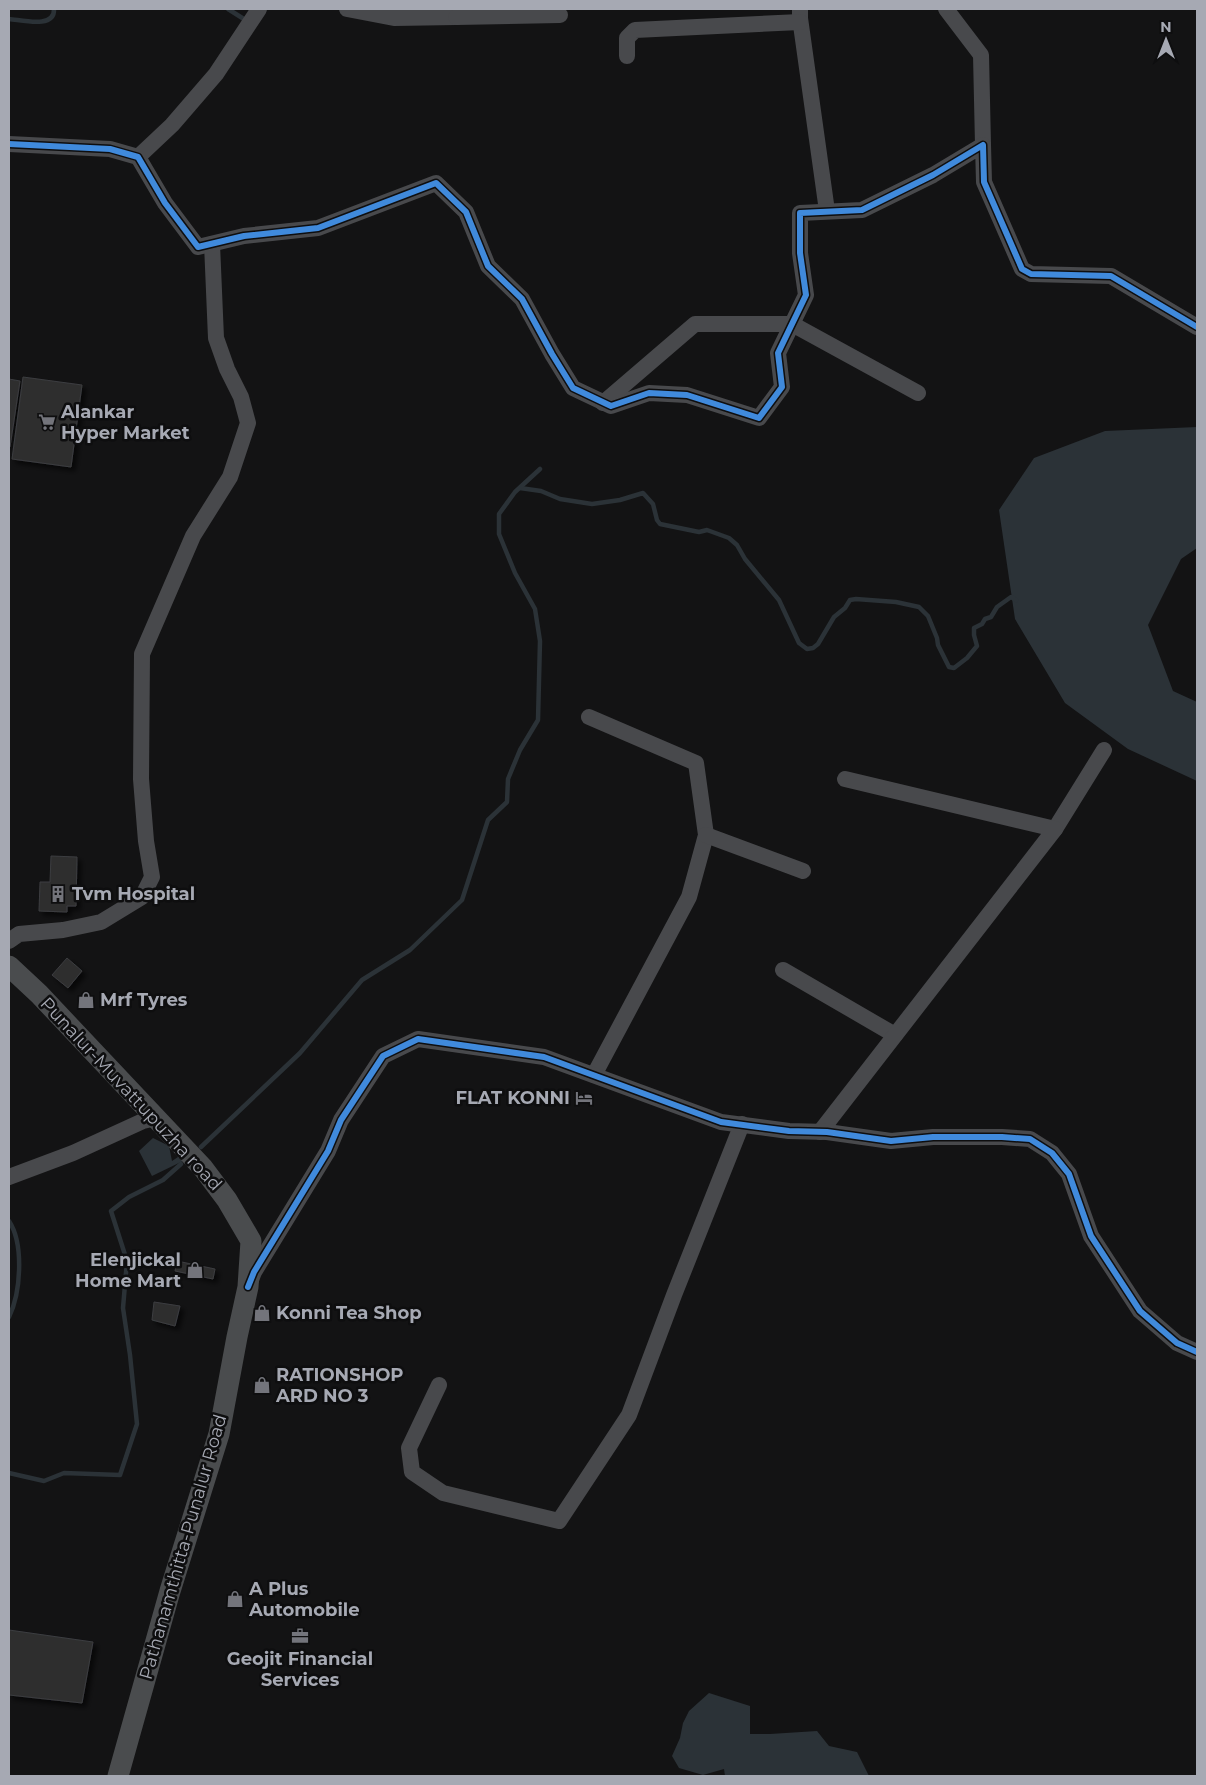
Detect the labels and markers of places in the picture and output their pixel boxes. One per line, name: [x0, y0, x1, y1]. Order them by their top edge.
place label: Alankar Hyper Market: [60, 401, 190, 444]
supermarket icon: Alankar Hyper Market: [37, 412, 57, 432]
place label: Tvm Hospital: [72, 883, 195, 905]
building icon: Tvm Hospital: [48, 884, 68, 904]
place label: Mrf Tyres: [100, 989, 188, 1011]
shop icon: Mrf Tyres: [76, 990, 96, 1010]
place label: FLAT KONNI: [455, 1087, 570, 1109]
hotel icon: FLAT KONNI: [574, 1088, 594, 1108]
place label: Elenjickal Home Mart: [75, 1249, 181, 1292]
shop icon: Elenjickal Home Mart: [185, 1260, 205, 1280]
place label: Konni Tea Shop: [276, 1302, 422, 1324]
shop icon: Konni Tea Shop: [252, 1303, 272, 1323]
place label: RATIONSHOP ARD NO 3: [275, 1364, 404, 1407]
shop icon: RATIONSHOP ARD NO 3: [252, 1375, 272, 1395]
place label: A Plus Automobile: [248, 1578, 360, 1621]
shop icon: A Plus Automobile: [225, 1589, 245, 1609]
office icon: Geojit Financial Services: [290, 1626, 310, 1646]
place label: Geojit Financial Services: [227, 1648, 373, 1691]

